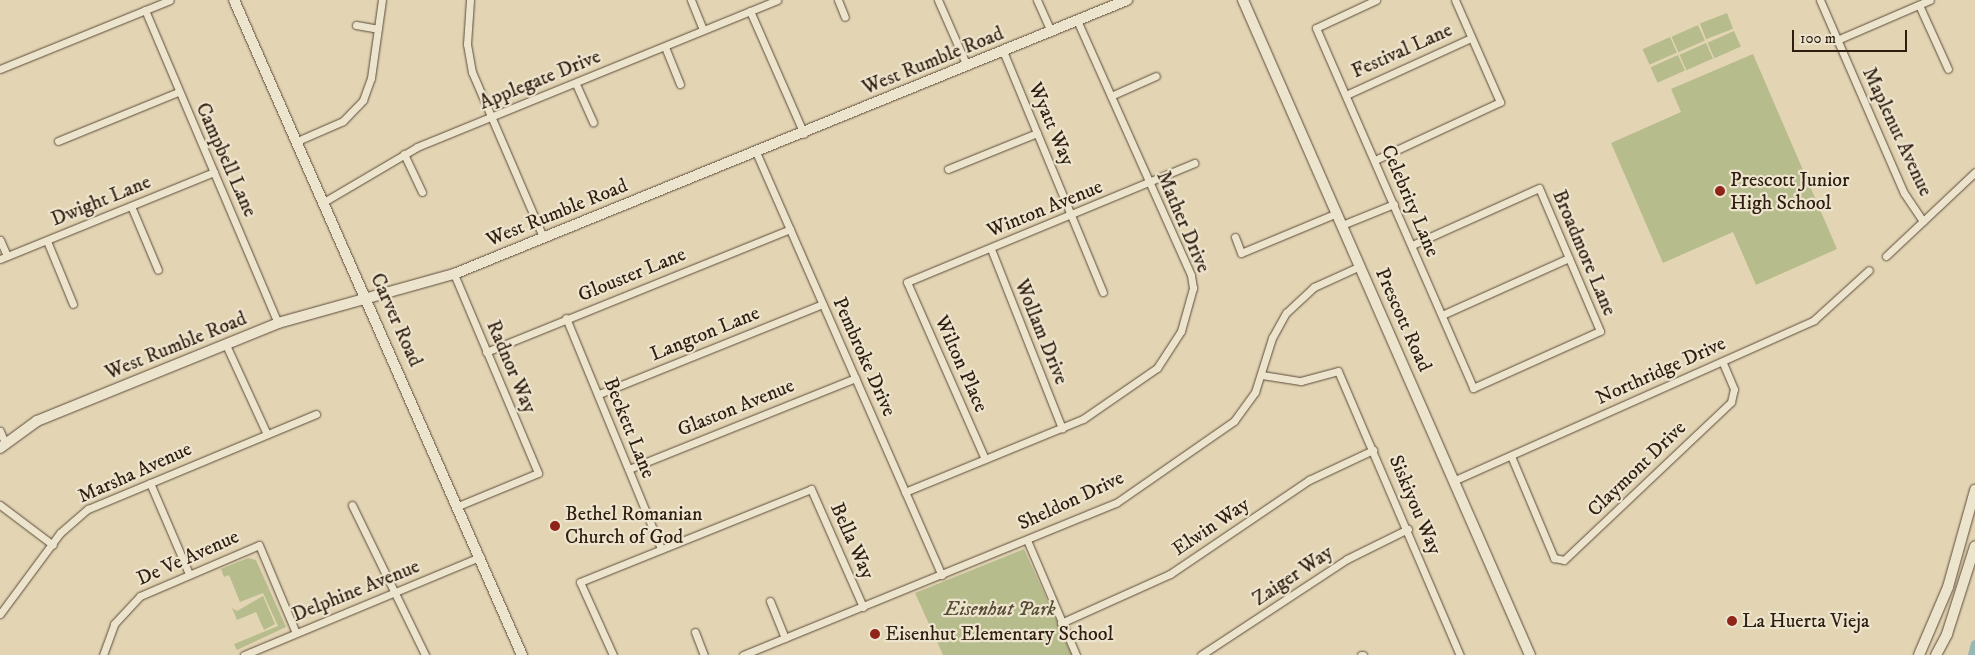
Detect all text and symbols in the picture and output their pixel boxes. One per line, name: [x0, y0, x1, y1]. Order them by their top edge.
street label: Festival Lane: [1348, 18, 1456, 84]
scale bar: [1795, 20, 1910, 52]
street label: West Rumble Road: [859, 22, 1007, 100]
text: 100 m: [1800, 29, 1836, 48]
street label: Applegate Drive: [476, 45, 604, 115]
street label: Maplenut Avenue: [1857, 64, 1937, 200]
street label: Wyatt Way: [1023, 79, 1079, 169]
street label: Campbell Lane: [190, 99, 262, 221]
street label: Celebrity Lane: [1376, 141, 1444, 261]
street label: Mather Drive: [1151, 168, 1215, 276]
place label: Prescott Junior High School: [1730, 168, 1849, 215]
street label: Dwight Lane: [48, 170, 154, 232]
street label: West Rumble Road: [483, 174, 631, 252]
street label: Winton Avenue: [984, 175, 1106, 243]
marker: Prescott Junior High School: [1714, 185, 1726, 197]
street label: Broadmore Lane: [1547, 186, 1621, 320]
street label: Glouster Lane: [575, 243, 689, 307]
street label: Prescott Road: [1369, 264, 1437, 376]
street label: Carver Road: [365, 270, 427, 370]
street label: Wollam Drive: [1009, 276, 1073, 388]
street label: Pembroke Drive: [827, 294, 901, 420]
street label: Langton Lane: [647, 301, 763, 367]
street label: West Rumble Road: [102, 307, 250, 385]
street label: Wilton Place: [929, 312, 993, 416]
street label: Radnor Way: [481, 317, 541, 417]
street label: Northridge Drive: [1592, 332, 1730, 410]
street label: Beckett Lane: [598, 374, 660, 482]
street label: Glaston Avenue: [674, 374, 798, 442]
street label: Claymont Drive: [1583, 416, 1691, 522]
street label: Marsha Avenue: [74, 437, 196, 509]
street label: Siskiyou Way: [1383, 452, 1447, 558]
street label: Sheldon Drive: [1014, 466, 1128, 536]
street label: Elwin Way: [1168, 493, 1254, 561]
street label: Bella Way: [825, 499, 879, 583]
place label: Bethel Romanian Church of God: [565, 502, 702, 549]
marker: Bethel Romanian Church of God: [549, 520, 561, 532]
street label: De Ve Avenue: [133, 525, 243, 591]
street label: Zaiger Way: [1248, 541, 1338, 611]
street label: Delphine Avenue: [289, 555, 423, 627]
park label: Eisenhut Park: [944, 597, 1056, 621]
place label: La Huerta Vieja: [1742, 609, 1870, 633]
marker: La Huerta Vieja: [1726, 615, 1738, 627]
place label: Eisenhut Elementary School: [885, 622, 1113, 646]
marker: Eisenhut Elementary School: [869, 628, 881, 640]

